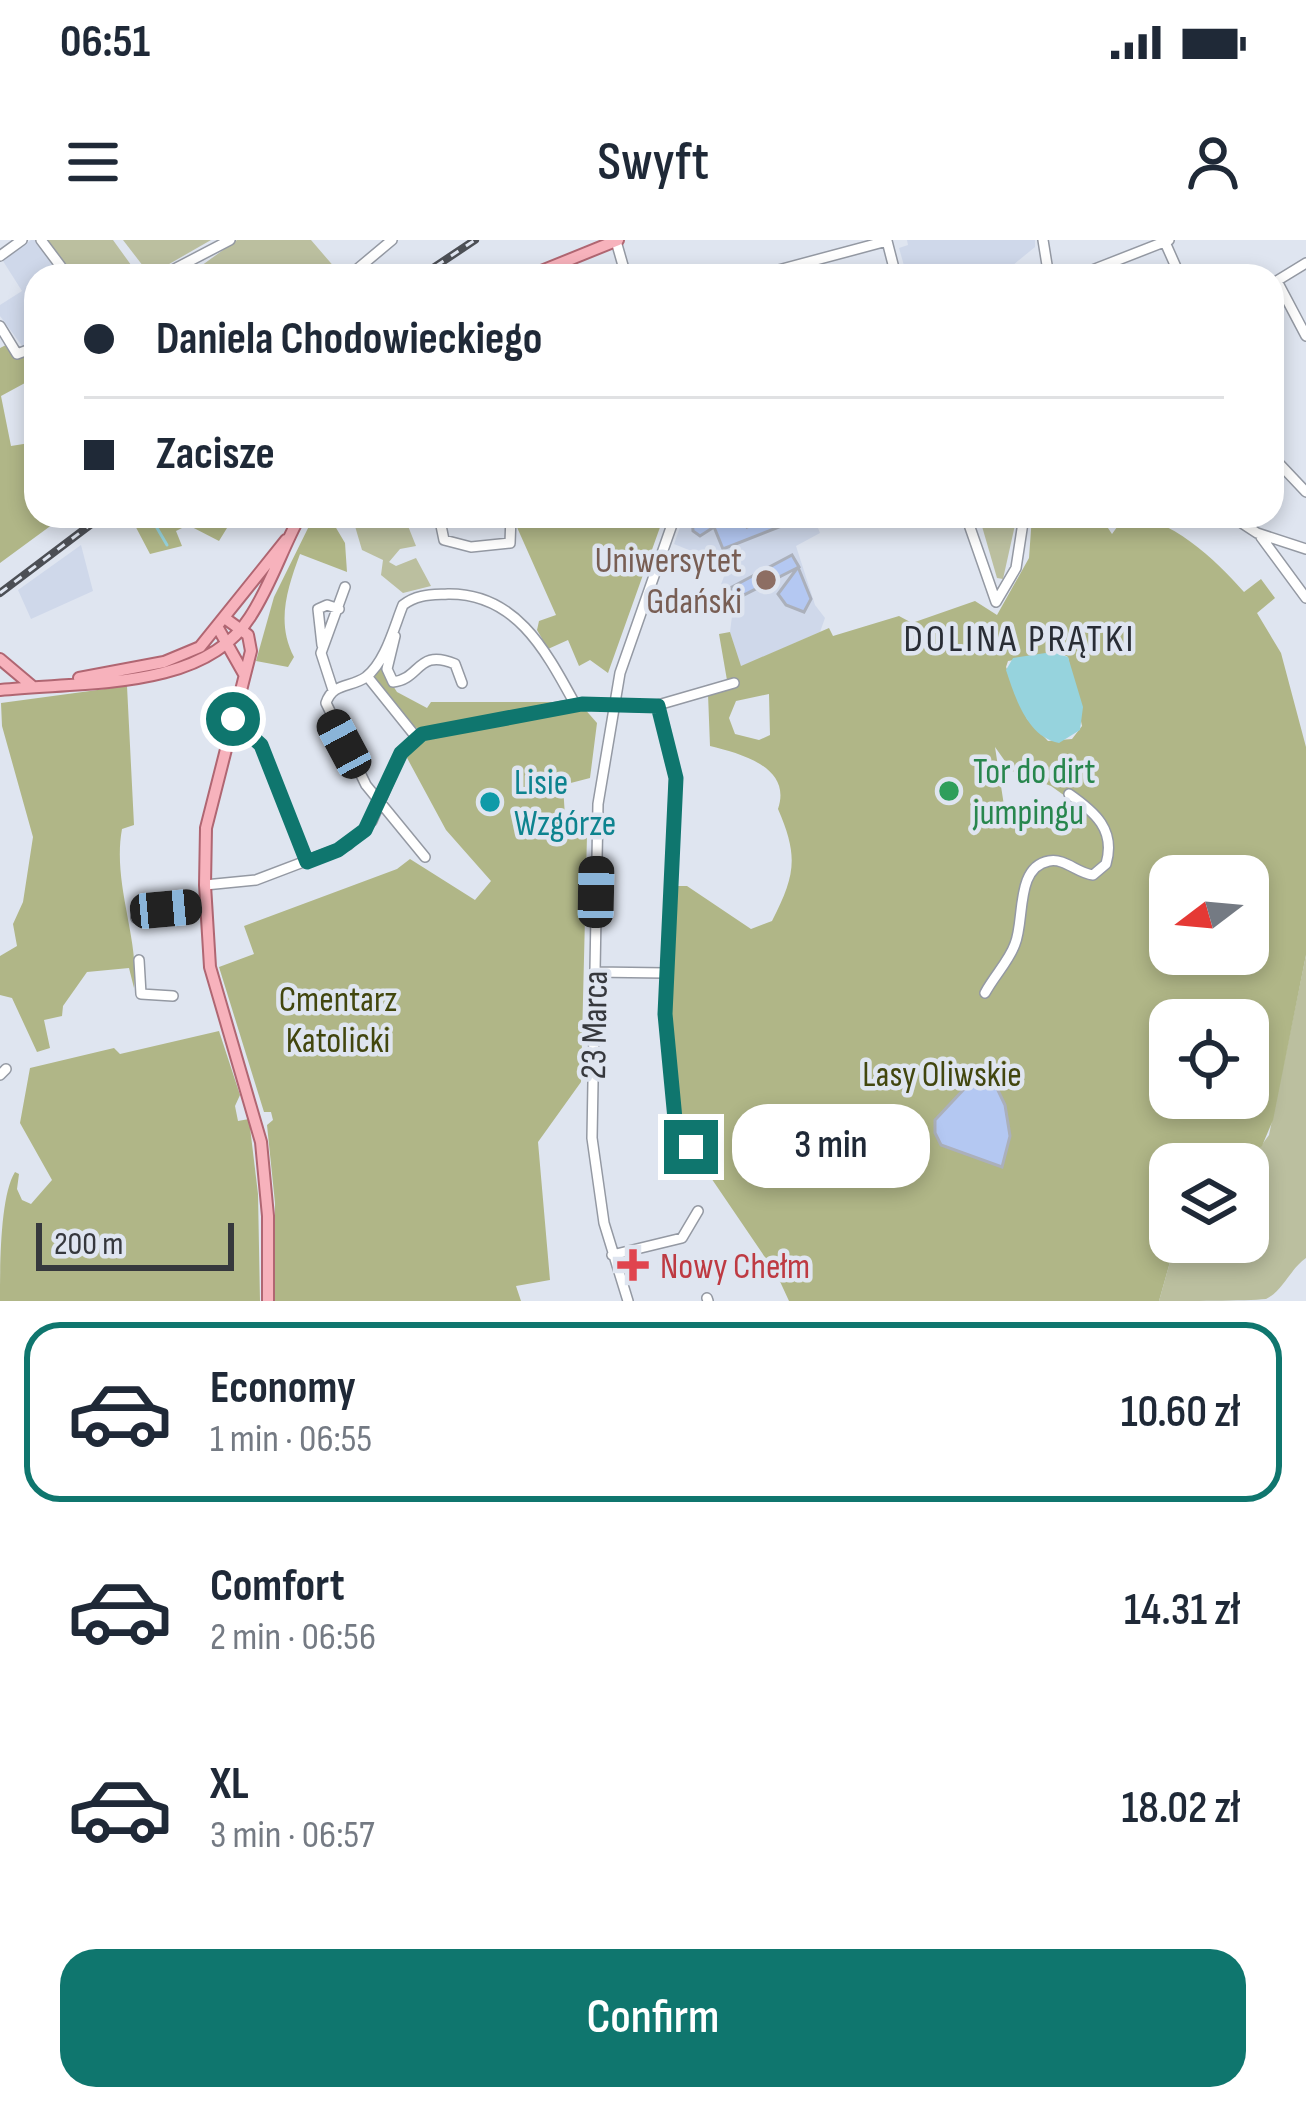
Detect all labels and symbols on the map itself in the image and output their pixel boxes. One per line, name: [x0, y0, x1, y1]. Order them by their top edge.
place label: Uniwersytet Gdański: [595, 540, 742, 624]
marker: Uniwersytet Gdański: [753, 567, 779, 593]
district label: DOLINA PRĄTKI: [904, 616, 1136, 663]
route start: [206, 692, 260, 746]
car: [311, 704, 377, 784]
place label: Tor do dirt jumpingu: [972, 751, 1095, 835]
place label: Lisie Wzgórze: [514, 762, 616, 846]
marker: Tor do dirt jumpingu: [936, 778, 962, 804]
marker: Lisie Wzgórze: [477, 789, 503, 815]
north arrow: [1149, 855, 1269, 975]
car: [577, 856, 615, 928]
car: [129, 888, 203, 930]
street label: 23 Marca: [573, 970, 618, 1080]
park label: Cmentarz Katolicki: [279, 979, 397, 1063]
park label: Lasy Oliwskie: [862, 1054, 1022, 1097]
callout: 3 min: [733, 1105, 931, 1189]
route end: [664, 1120, 718, 1174]
scale bar: [36, 1217, 234, 1270]
place label: Nowy Chełm: [660, 1246, 810, 1289]
marker: Nowy Chełm: [617, 1249, 649, 1281]

